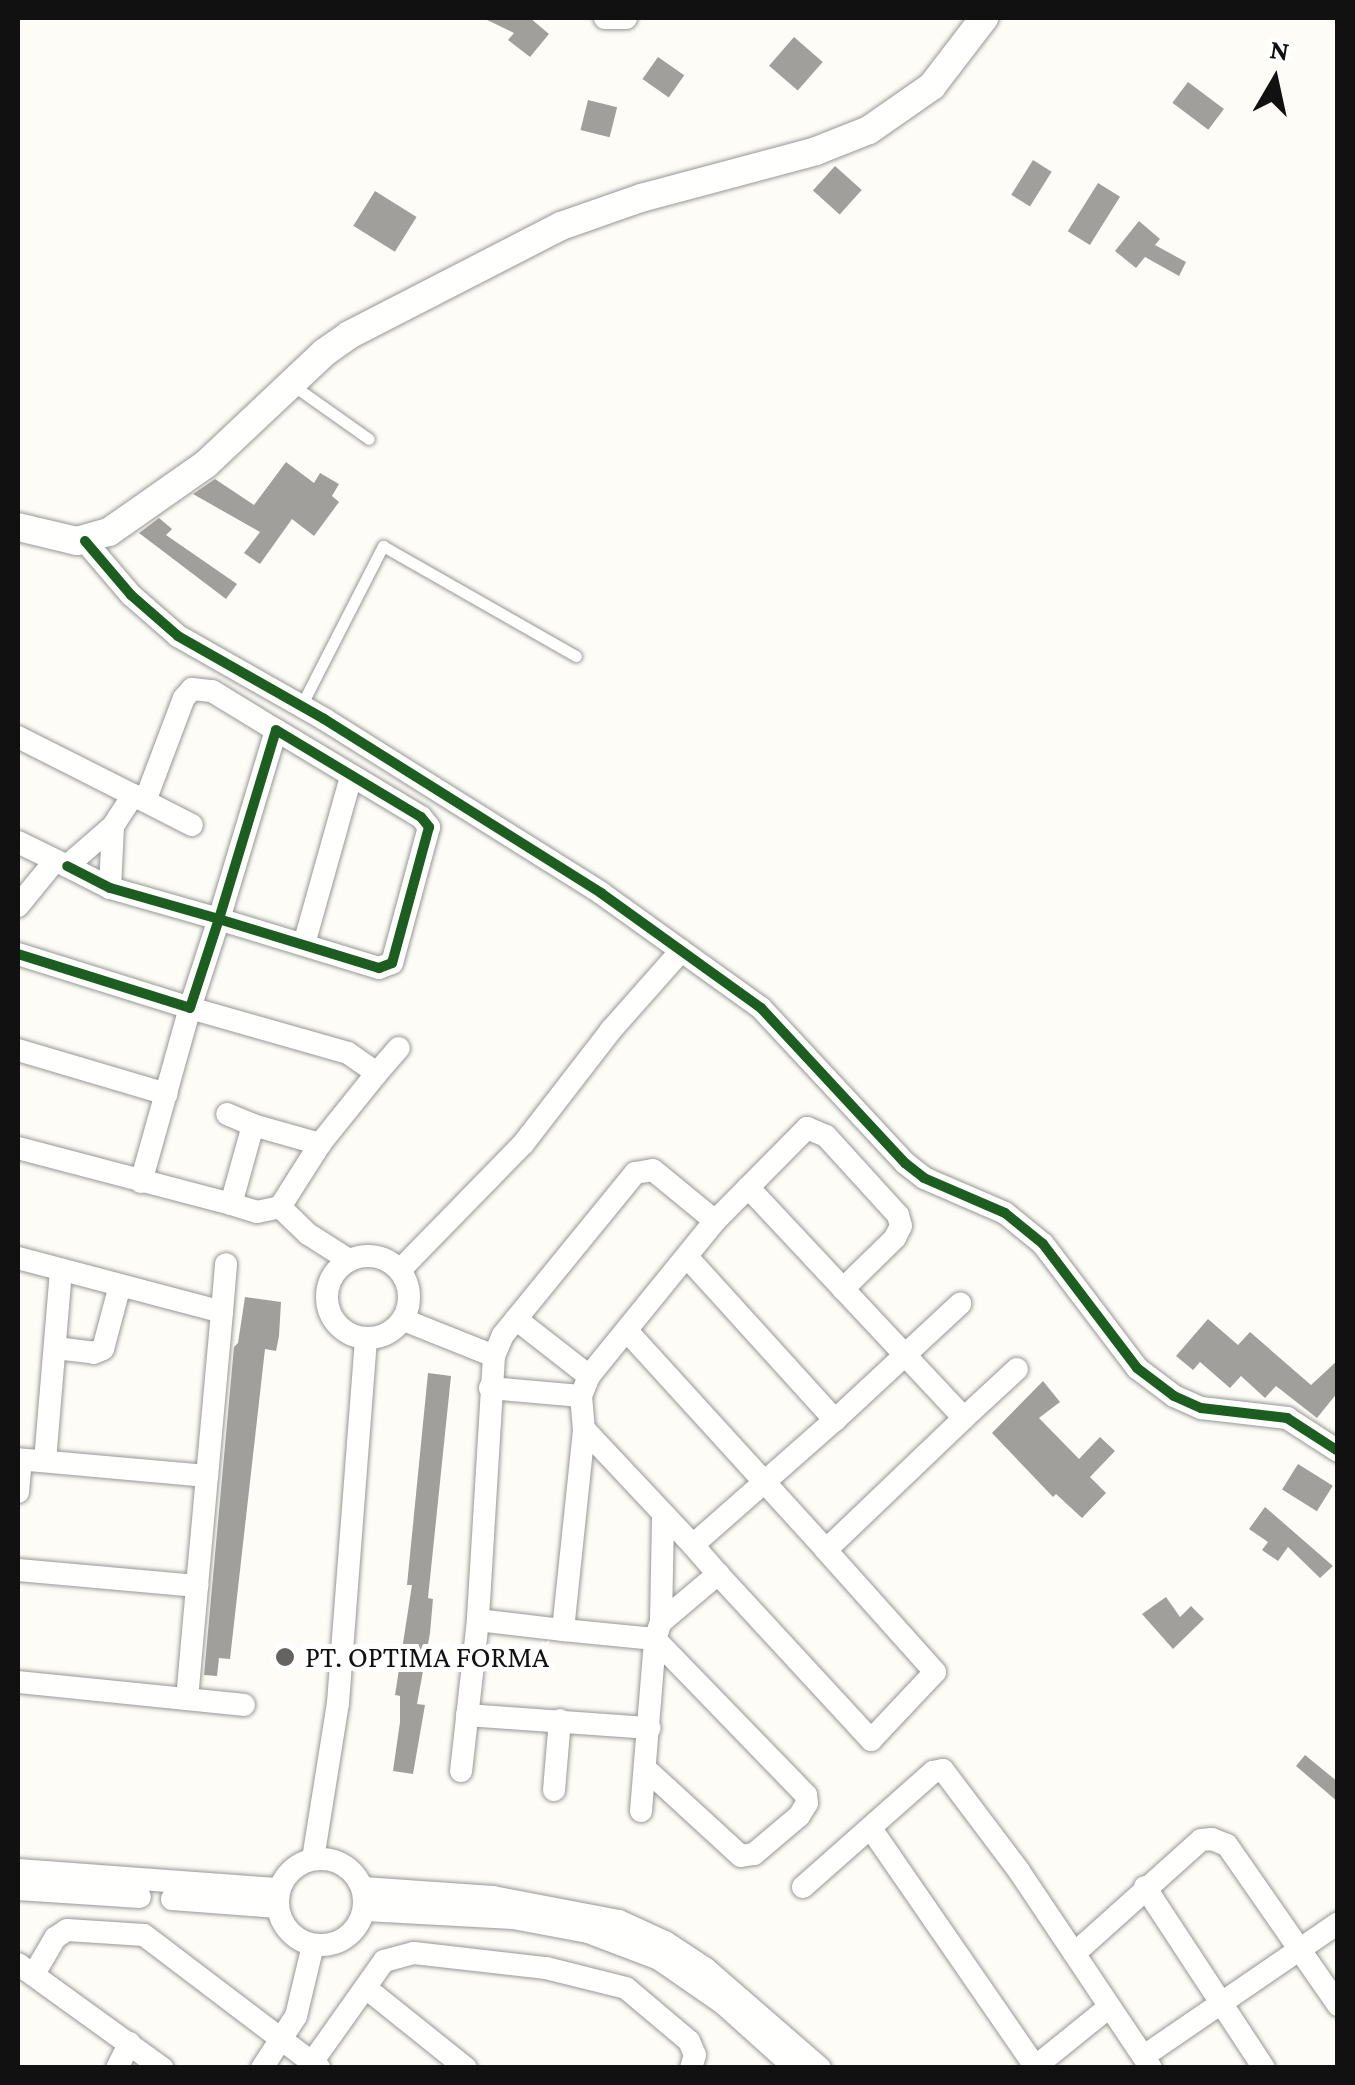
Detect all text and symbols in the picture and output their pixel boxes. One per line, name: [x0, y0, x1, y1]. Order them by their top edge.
north arrow: [1225, 30, 1325, 130]
text: N: [1268, 33, 1292, 67]
place label: PT. OPTIMA FORMA: [305, 1639, 549, 1675]
marker: PT. OPTIMA FORMA: [274, 1646, 296, 1668]

